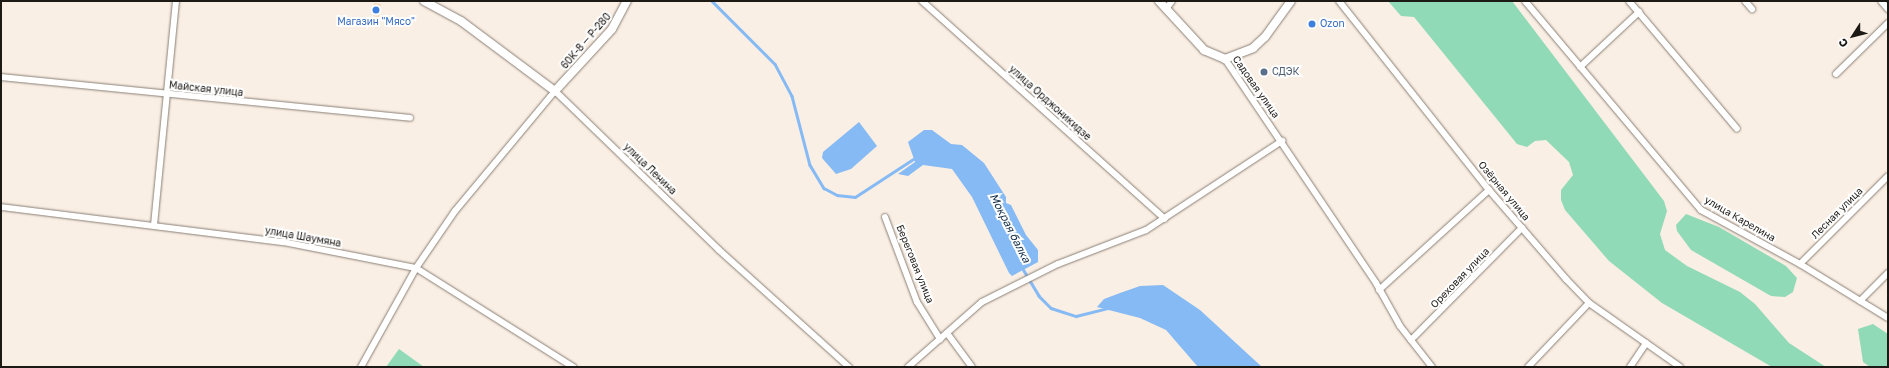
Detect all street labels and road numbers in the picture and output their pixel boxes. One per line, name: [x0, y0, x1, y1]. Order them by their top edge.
street label: 60К-8 — Р-280: [559, 11, 613, 71]
street label: Садовая улица: [1230, 54, 1282, 120]
street label: улица Орджоникидзе: [1006, 63, 1094, 143]
street label: Майская улица: [168, 79, 244, 99]
street label: улица Ленина: [621, 141, 679, 197]
street label: Озёрная улица: [1476, 159, 1532, 223]
street label: Лесная улица: [1809, 185, 1865, 241]
street label: улица Карелина: [1702, 194, 1778, 244]
street label: Береговая улица: [894, 223, 936, 305]
street label: улица Шаумяна: [264, 224, 342, 250]
street label: Ореховая улица: [1428, 245, 1492, 311]

